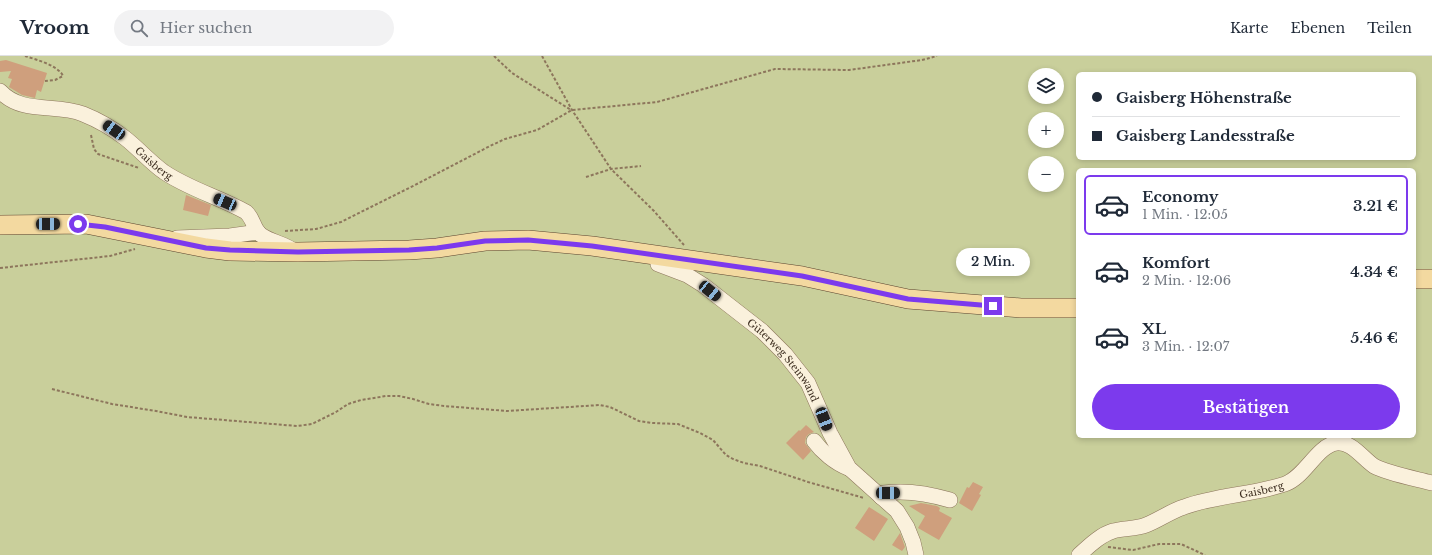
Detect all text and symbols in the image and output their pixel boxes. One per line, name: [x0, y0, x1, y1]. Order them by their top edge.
search box: [114, 10, 394, 46]
text: Vroom: [20, 16, 90, 39]
icon: search: [128, 17, 150, 39]
text: Hier suchen: [160, 18, 252, 37]
text: Karte: [1230, 19, 1269, 37]
text: Ebenen: [1291, 19, 1345, 37]
text: Teilen: [1367, 19, 1412, 37]
map controls: [1028, 68, 1064, 192]
button: layers: [1028, 68, 1064, 104]
text: Gaisberg Höhenstraße: [1116, 88, 1292, 107]
button: +: [1028, 112, 1064, 148]
car: [101, 118, 127, 142]
text: Gaisberg Landesstraße: [1116, 126, 1295, 145]
street label: Gaisberg: [133, 144, 176, 183]
button: −: [1028, 156, 1064, 192]
icon: car: [1094, 187, 1130, 223]
text: Economy: [1142, 187, 1219, 206]
car: [212, 192, 238, 212]
text: 3.21 €: [1353, 196, 1398, 215]
text: 1 Min. · 12:05: [1142, 206, 1228, 223]
route start: [69, 215, 87, 233]
car: [36, 218, 60, 230]
callout: 2 Min.: [956, 248, 1030, 276]
text: 2 Min.: [971, 253, 1015, 270]
icon: car: [1094, 253, 1130, 289]
text: Komfort: [1142, 253, 1210, 272]
text: 4.34 €: [1350, 262, 1398, 281]
text: 2 Min. · 12:06: [1142, 272, 1231, 289]
car: [697, 279, 723, 303]
route end: [984, 297, 1002, 315]
street label: Güterweg Steinwand: [745, 316, 822, 404]
icon: car: [1094, 319, 1130, 355]
text: XL: [1142, 319, 1166, 338]
text: 5.46 €: [1350, 328, 1398, 347]
text: 3 Min. · 12:07: [1142, 338, 1229, 355]
button: Bestätigen: [1092, 384, 1400, 430]
car: [814, 406, 834, 432]
street label: Gaisberg: [1238, 478, 1286, 501]
car: [876, 487, 900, 499]

